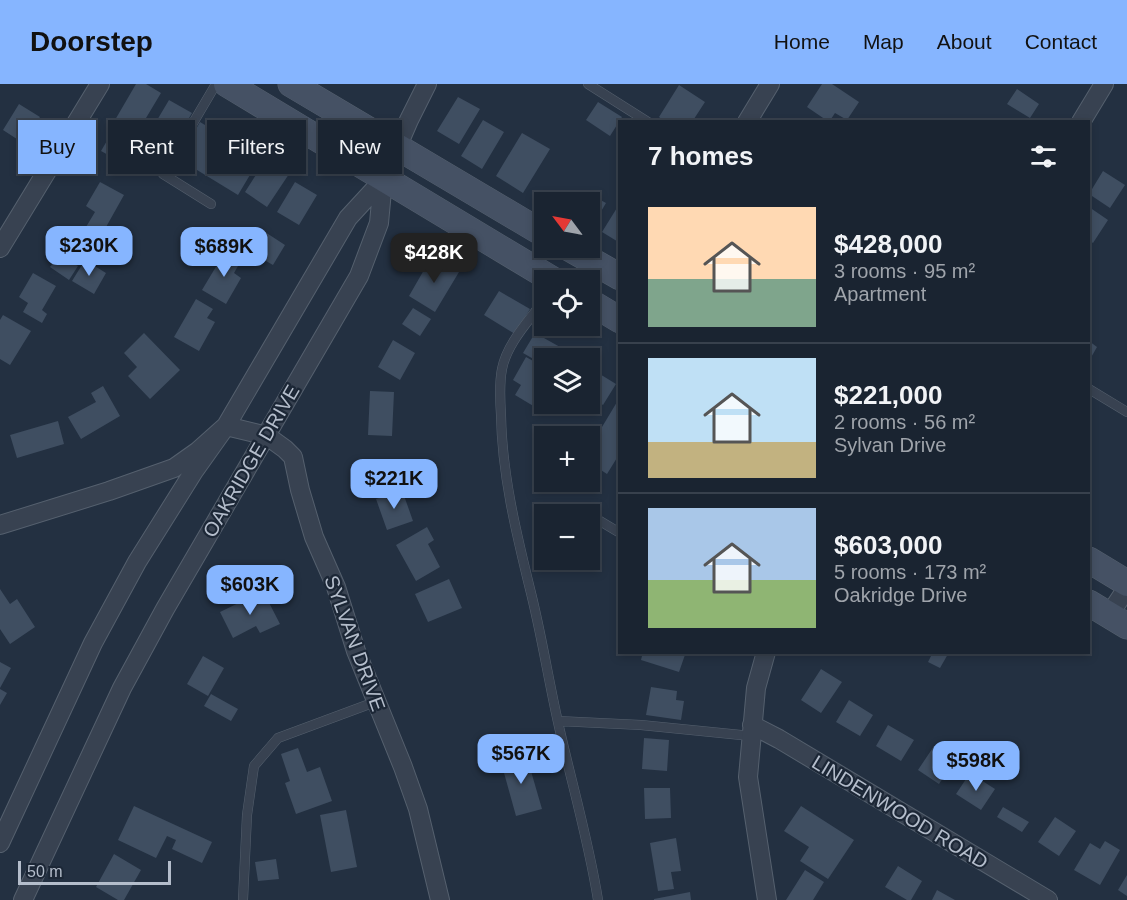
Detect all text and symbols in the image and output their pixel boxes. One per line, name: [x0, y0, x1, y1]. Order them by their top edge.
text: Doorstep: [30, 26, 153, 57]
text: Home: [774, 30, 830, 53]
text: Map: [863, 30, 904, 53]
text: About: [937, 30, 992, 53]
text: Contact: [1025, 30, 1097, 53]
chip: Buy: [18, 120, 96, 174]
chip: Rent: [108, 120, 195, 174]
chip: Filters: [207, 120, 306, 174]
chip: New: [318, 120, 402, 174]
icon: filters: [1027, 140, 1060, 173]
text: 7 homes: [648, 141, 754, 171]
north arrow: [534, 192, 600, 258]
map controls: [534, 192, 600, 570]
pin: $230K: [47, 226, 131, 277]
pin: $689K: [182, 227, 266, 278]
text: $428,000: [834, 229, 942, 259]
icon: home: [696, 231, 768, 303]
pin: $428K: [392, 233, 476, 284]
text: $230K: [60, 234, 118, 256]
text: $689K: [195, 235, 253, 257]
text: $428K: [405, 241, 463, 263]
text: 3 rooms · 95 m²: [834, 260, 975, 282]
button: locate: [534, 270, 600, 336]
text: Apartment: [834, 283, 926, 305]
button: layers: [534, 348, 600, 414]
text: $221,000: [834, 380, 942, 410]
street label: OAKRIDGE DRIVE: [198, 381, 304, 541]
icon: home: [696, 382, 768, 454]
text: 2 rooms · 56 m²: [834, 411, 975, 433]
button: +: [534, 426, 600, 492]
text: Sylvan Drive: [834, 434, 946, 456]
pin: $221K: [352, 459, 436, 510]
text: $221K: [365, 467, 423, 489]
button: −: [534, 504, 600, 570]
text: $603,000: [834, 530, 942, 560]
icon: home: [696, 532, 768, 604]
text: 5 rooms · 173 m²: [834, 561, 986, 583]
pin: $603K: [208, 565, 292, 616]
street label: SYLVAN DRIVE: [320, 572, 390, 714]
text: $603K: [221, 573, 279, 595]
text: Oakridge Drive: [834, 584, 967, 606]
pin: $567K: [479, 734, 563, 785]
pin: $598K: [934, 741, 1018, 792]
text: $567K: [492, 742, 550, 764]
text: $598K: [947, 749, 1005, 771]
street label: LINDENWOOD ROAD: [808, 751, 992, 873]
scale bar: [18, 858, 171, 886]
text: 50 m: [27, 863, 63, 880]

